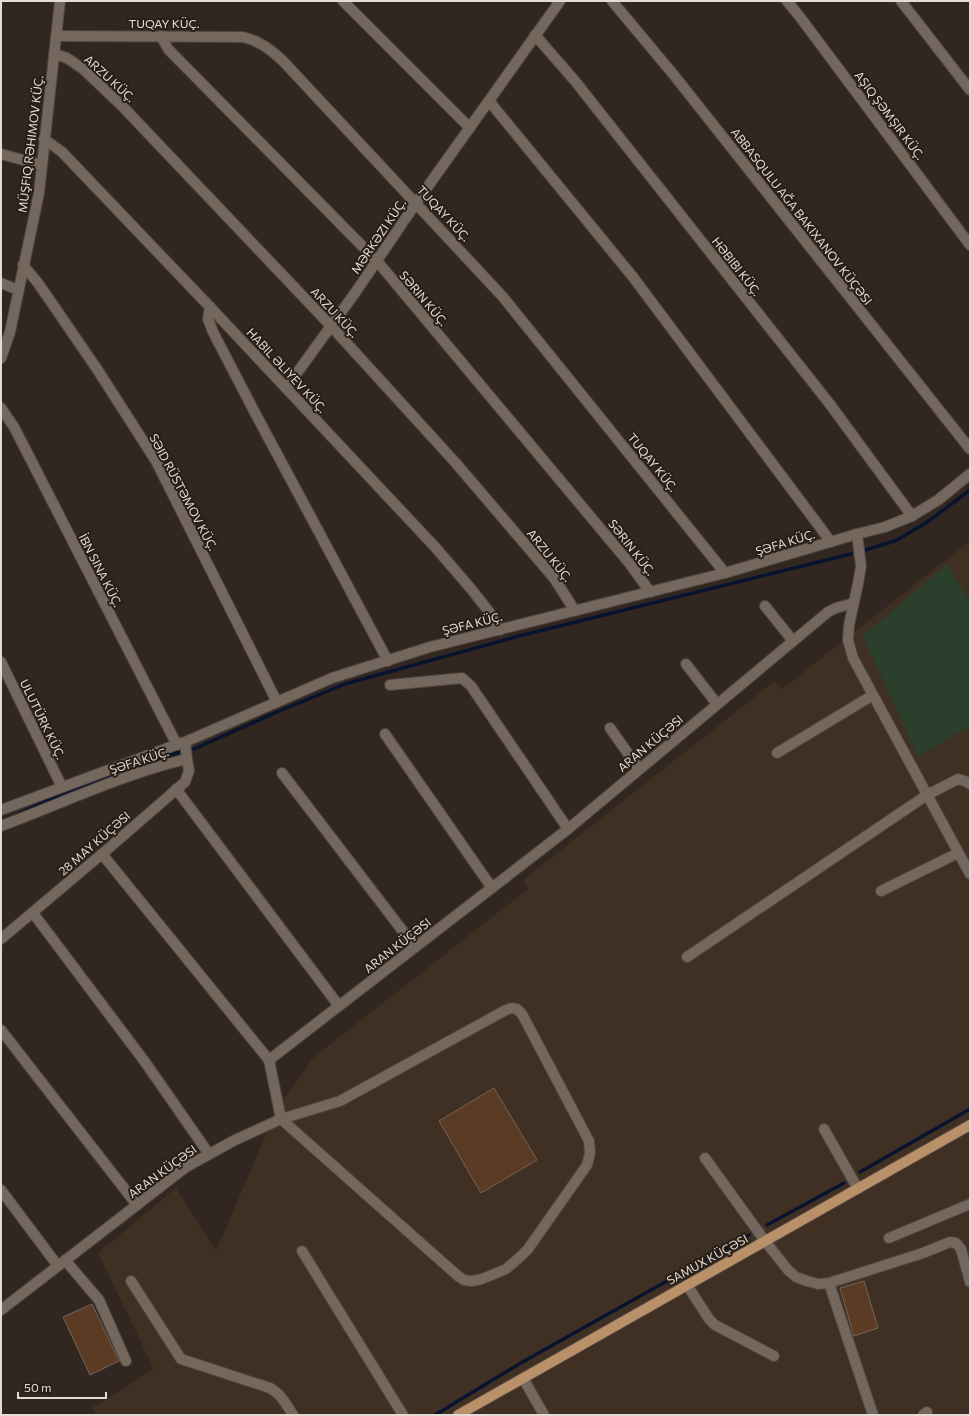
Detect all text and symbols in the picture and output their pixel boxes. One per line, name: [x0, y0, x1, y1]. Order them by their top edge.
street label: TUQAY KÜÇ.: [128, 16, 200, 30]
street label: ARZU KÜÇ.: [82, 52, 138, 104]
street label: AŞIQ ŞƏMŞIR KÜÇ.: [852, 68, 928, 162]
street label: MÜŞFIQ RƏHIMOV KÜÇ.: [15, 74, 45, 214]
street label: ABBASQULU AĞA BAKIXANOV KÜÇƏSI: [729, 125, 875, 307]
street label: TUQAY KÜÇ.: [415, 182, 473, 244]
street label: MƏRKƏZI KÜÇ.: [348, 196, 408, 276]
street label: HƏBIBI KÜÇ.: [710, 234, 764, 298]
street label: SƏRIN KÜÇ.: [397, 268, 451, 328]
street label: ARZU KÜÇ.: [308, 284, 362, 340]
street label: HABIL ƏLIYEV KÜÇ.: [244, 325, 330, 415]
street label: TUQAY KÜÇ.: [625, 430, 681, 494]
street label: SƏID RÜSTƏMOV KÜÇ.: [147, 431, 221, 553]
street label: SƏRIN KÜÇ.: [606, 516, 658, 578]
street label: ARZU KÜÇ.: [525, 526, 575, 584]
street label: ŞƏFA KÜÇ.: [754, 526, 817, 558]
street label: İBN SINA KÜÇ.: [77, 531, 126, 609]
street label: ŞƏFA KÜÇ.: [441, 609, 504, 637]
street label: ULUTÜRK KÜÇ.: [18, 677, 68, 761]
street label: ARAN KÜÇƏSI: [615, 712, 685, 774]
street label: ŞƏFA KÜÇ.: [108, 744, 170, 776]
street label: 28 MAY KÜÇƏSI: [55, 808, 133, 878]
street label: ARAN KÜÇƏSI: [361, 915, 433, 975]
street label: ARAN KÜÇƏSI: [125, 1142, 199, 1200]
street label: SAMUX KÜÇƏSI: [664, 1231, 750, 1287]
scale bar: [18, 1374, 106, 1400]
text: 50 m: [24, 1380, 52, 1394]

